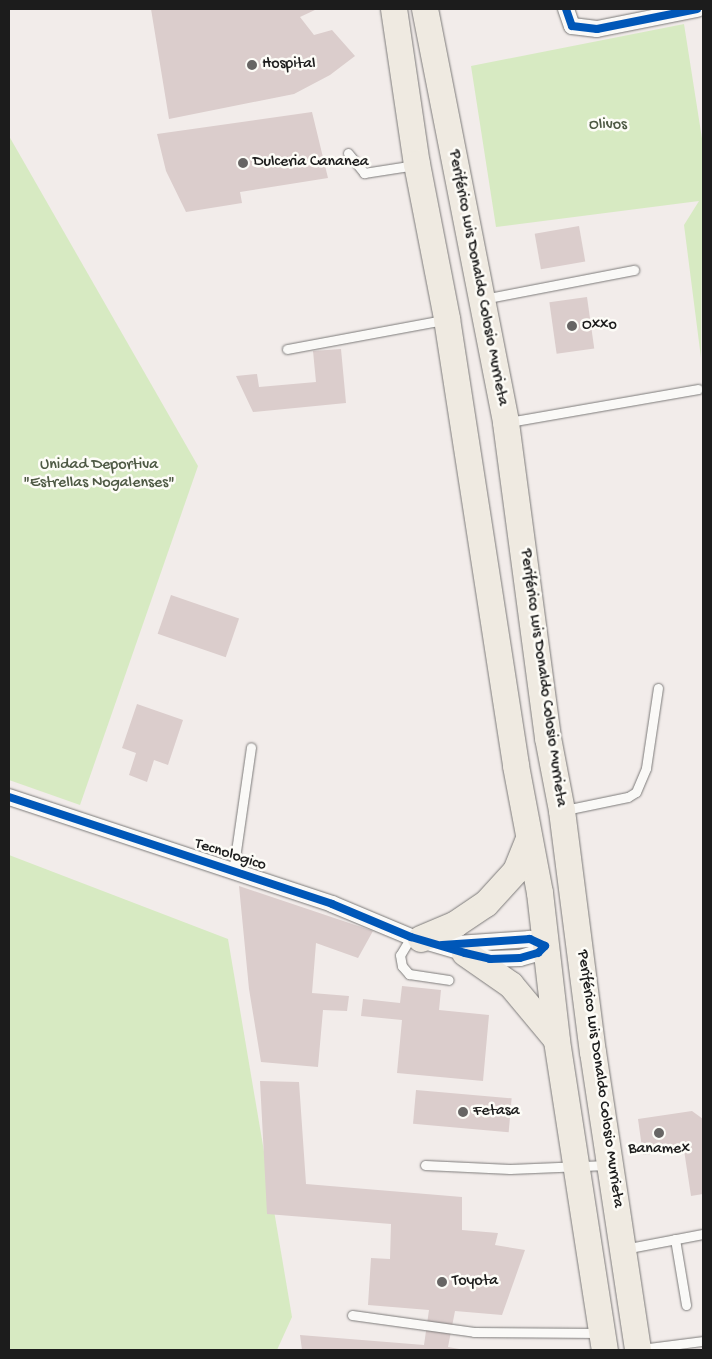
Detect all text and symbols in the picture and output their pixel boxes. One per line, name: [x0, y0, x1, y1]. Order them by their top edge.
place label: Hospital: [262, 55, 316, 75]
marker: Hospital: [246, 59, 258, 71]
park label: Olivos: [589, 116, 627, 136]
street label: Periférico Luis Donaldo Colosio Murrieta: [443, 149, 511, 407]
place label: Dulceria Cananea: [253, 153, 369, 173]
marker: Dulceria Cananea: [237, 157, 249, 169]
place label: Oxxo: [582, 316, 617, 336]
marker: Oxxo: [566, 320, 578, 332]
park label: Unidad Deportiva "Estrellas Nogalenses": [23, 456, 175, 494]
street label: Periférico Luis Donaldo Colosio Murrieta: [514, 548, 570, 808]
street label: Tecnologico: [192, 835, 268, 877]
street label: Periférico Luis Donaldo Colosio Murrieta: [571, 949, 627, 1209]
place label: Fetasa: [473, 1102, 520, 1122]
marker: Fetasa: [457, 1106, 469, 1118]
marker: Banamex: [653, 1127, 665, 1139]
place label: Banamex: [628, 1140, 690, 1160]
place label: Toyota: [452, 1272, 498, 1292]
marker: Toyota: [436, 1276, 448, 1288]

